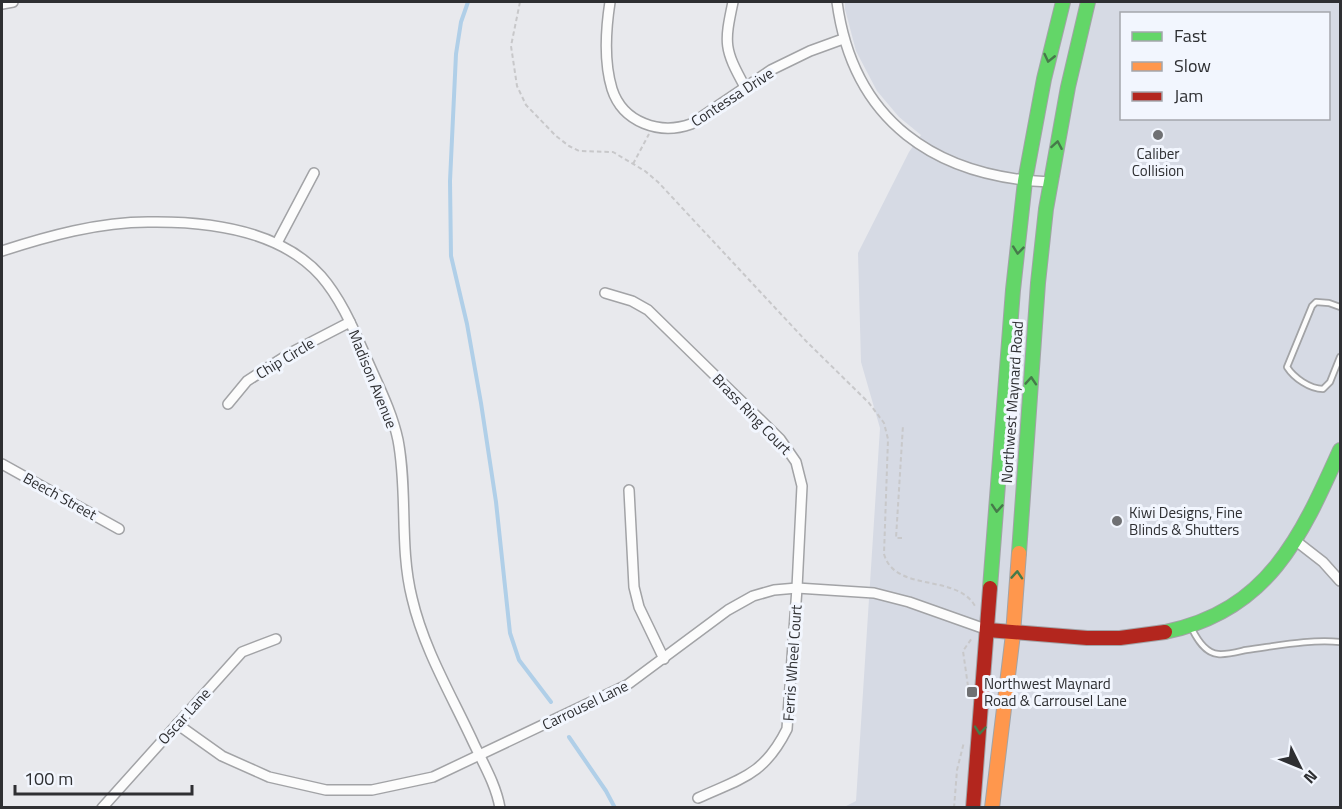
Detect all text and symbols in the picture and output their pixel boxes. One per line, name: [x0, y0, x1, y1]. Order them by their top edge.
legend: [1120, 12, 1330, 120]
text: Fast: [1174, 22, 1207, 49]
text: Slow: [1174, 52, 1211, 79]
one-way arrow: [1044, 53, 1057, 63]
street label: Contessa Drive: [686, 62, 778, 132]
text: Jam: [1174, 82, 1203, 109]
marker: Caliber Collision: [1151, 128, 1165, 142]
one-way arrow: [1050, 141, 1062, 150]
place label: Caliber Collision: [1132, 142, 1184, 182]
one-way arrow: [1012, 246, 1024, 255]
street label: Northwest Maynard Road: [995, 320, 1029, 484]
street label: Madison Avenue: [343, 326, 403, 432]
street label: Chip Circle: [251, 331, 319, 385]
street label: Brass Ring Court: [707, 368, 797, 460]
one-way arrow: [1024, 376, 1037, 385]
street label: Beech Street: [19, 466, 102, 526]
place label: Kiwi Designs, Fine Blinds & Shutters: [1129, 501, 1243, 541]
one-way arrow: [991, 503, 1004, 512]
marker: Kiwi Designs, Fine Blinds & Shutters: [1110, 514, 1124, 528]
one-way arrow: [1010, 571, 1023, 580]
street label: Ferris Wheel Court: [776, 603, 808, 722]
place label: Northwest Maynard Road & Carrousel Lane: [984, 672, 1127, 712]
street label: Carrousel Lane: [538, 674, 632, 736]
street label: Oscar Lane: [152, 682, 216, 750]
marker: Northwest Maynard Road & Carrousel Lane: [965, 685, 979, 699]
one-way arrow: [973, 725, 986, 734]
north arrow: [1270, 737, 1330, 797]
scale bar: [15, 758, 192, 796]
text: 100 m: [24, 765, 73, 792]
text: N: [1298, 765, 1324, 789]

